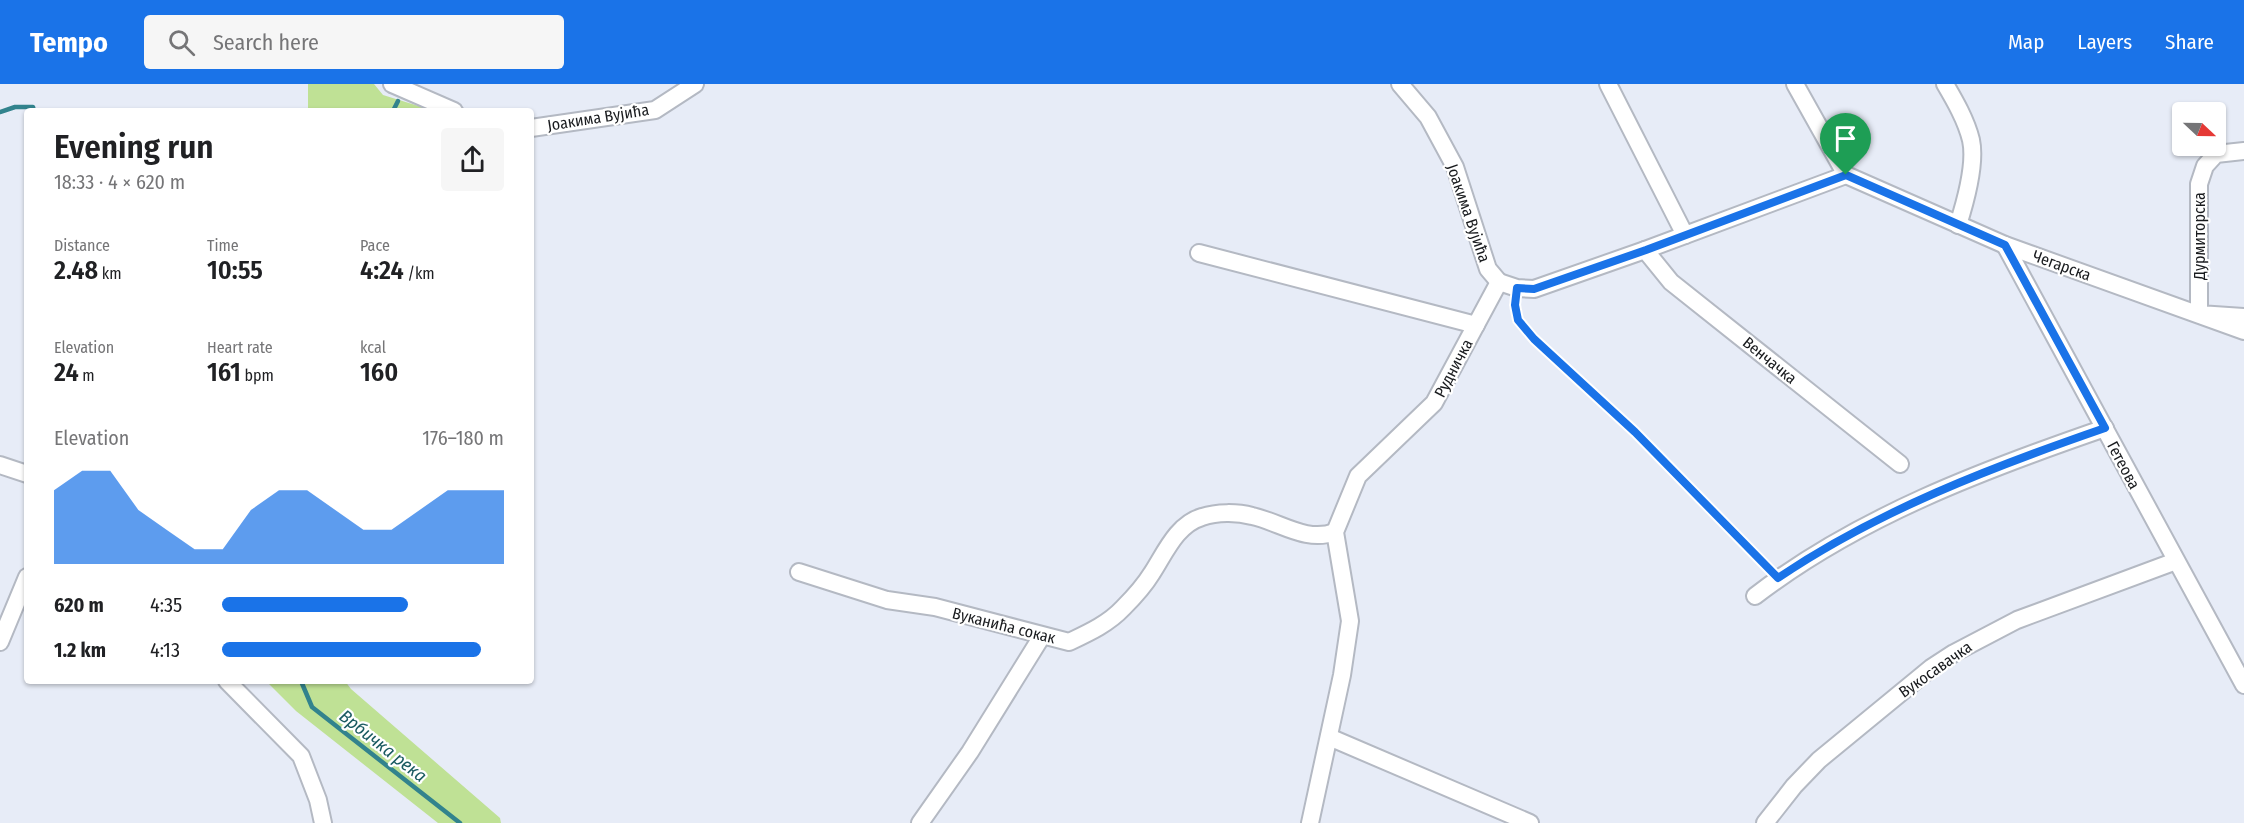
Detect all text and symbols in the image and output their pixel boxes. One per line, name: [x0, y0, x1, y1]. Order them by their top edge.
search box: [144, 15, 564, 69]
text: Tempo: [30, 26, 108, 59]
icon: search: [165, 26, 198, 59]
text: Search here: [213, 29, 319, 56]
text: Map: [2008, 29, 2044, 55]
text: Layers: [2077, 29, 2132, 55]
text: Share: [2165, 29, 2214, 55]
street label: Јоакима Вујића: [546, 100, 650, 135]
north arrow: [2172, 102, 2226, 156]
map controls: [2172, 102, 2226, 156]
pin: [1820, 113, 1871, 175]
icon: arrive: [1829, 122, 1862, 155]
text: Evening run: [54, 127, 214, 167]
button: share: [441, 128, 504, 191]
street label: Јоакима Вујића: [1443, 161, 1494, 265]
text: 18:33 · 4 × 620 m: [54, 170, 185, 194]
street label: Дурмиторска: [2190, 192, 2209, 281]
text: Distance: [54, 236, 110, 255]
text: Time: [207, 236, 239, 255]
text: Pace: [360, 236, 390, 255]
street label: Чегарска: [2030, 246, 2094, 285]
text: 2.48: [54, 255, 98, 286]
text: 10:55: [207, 255, 263, 286]
text: 4:24: [360, 255, 404, 286]
text: km: [98, 264, 122, 283]
text: /km: [404, 264, 435, 283]
street label: Венчачка: [1739, 333, 1801, 388]
street label: Рудничка: [1430, 336, 1477, 401]
text: Elevation: [54, 338, 114, 357]
text: Heart rate: [207, 338, 273, 357]
text: kcal: [360, 338, 386, 357]
text: 24: [54, 357, 79, 388]
text: 161: [207, 357, 241, 388]
text: 160: [360, 357, 398, 388]
text: m: [79, 366, 95, 385]
text: bpm: [241, 366, 274, 385]
text: Elevation: [54, 426, 129, 450]
text: 176–180 m: [422, 426, 504, 450]
street label: Гетеова: [2103, 438, 2144, 493]
text: 620 m: [54, 593, 104, 617]
text: 4:35: [150, 593, 182, 617]
street label: Вуканића сокак: [950, 603, 1058, 648]
street label: Вукосавачка: [1895, 637, 1976, 702]
text: 1.2 km: [54, 638, 106, 662]
text: 4:13: [150, 638, 180, 662]
water label: Врбичка река: [335, 705, 431, 787]

